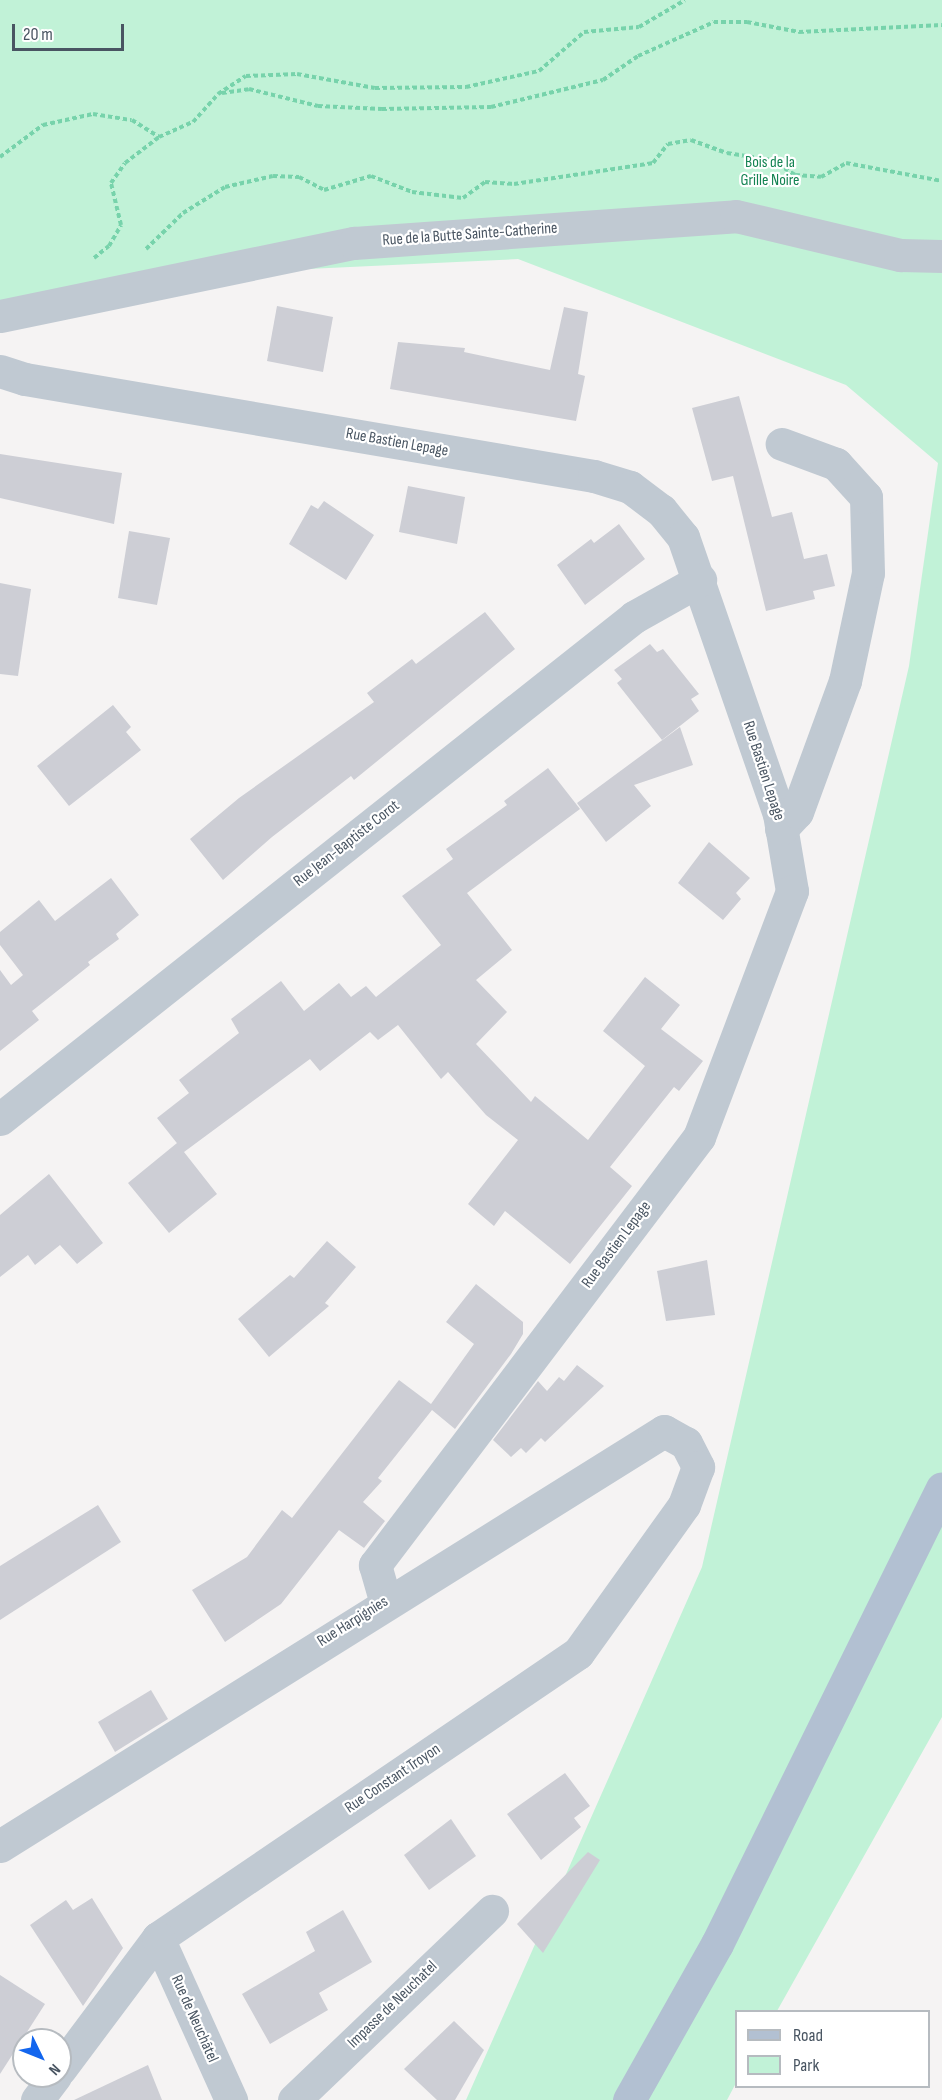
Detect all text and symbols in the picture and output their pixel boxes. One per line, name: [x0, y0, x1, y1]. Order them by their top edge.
scale bar: [15, 12, 128, 50]
text: 20 m: [23, 24, 53, 45]
park label: Bois de la Grille Noire: [740, 153, 800, 191]
street label: Rue de la Butte Sainte-Catherine: [382, 219, 558, 251]
street label: Rue Bastien Lepage: [344, 425, 450, 461]
street label: Rue Bastien Lepage: [738, 719, 788, 823]
street label: Rue Jean-Baptiste Corot: [290, 797, 404, 891]
street label: Rue Bastien Lepage: [578, 1198, 656, 1292]
street label: Rue Harpignies: [314, 1593, 392, 1651]
street label: Rue Constant Troyon: [342, 1740, 444, 1818]
street label: Impasse de Neuchatel: [344, 1957, 442, 2053]
street label: Rue de Neuchâtel: [166, 1972, 222, 2066]
legend: [735, 2010, 930, 2088]
text: Road: [793, 2025, 823, 2046]
north arrow: [12, 2028, 72, 2088]
text: Park: [793, 2055, 819, 2076]
text: N: [44, 2060, 64, 2079]

